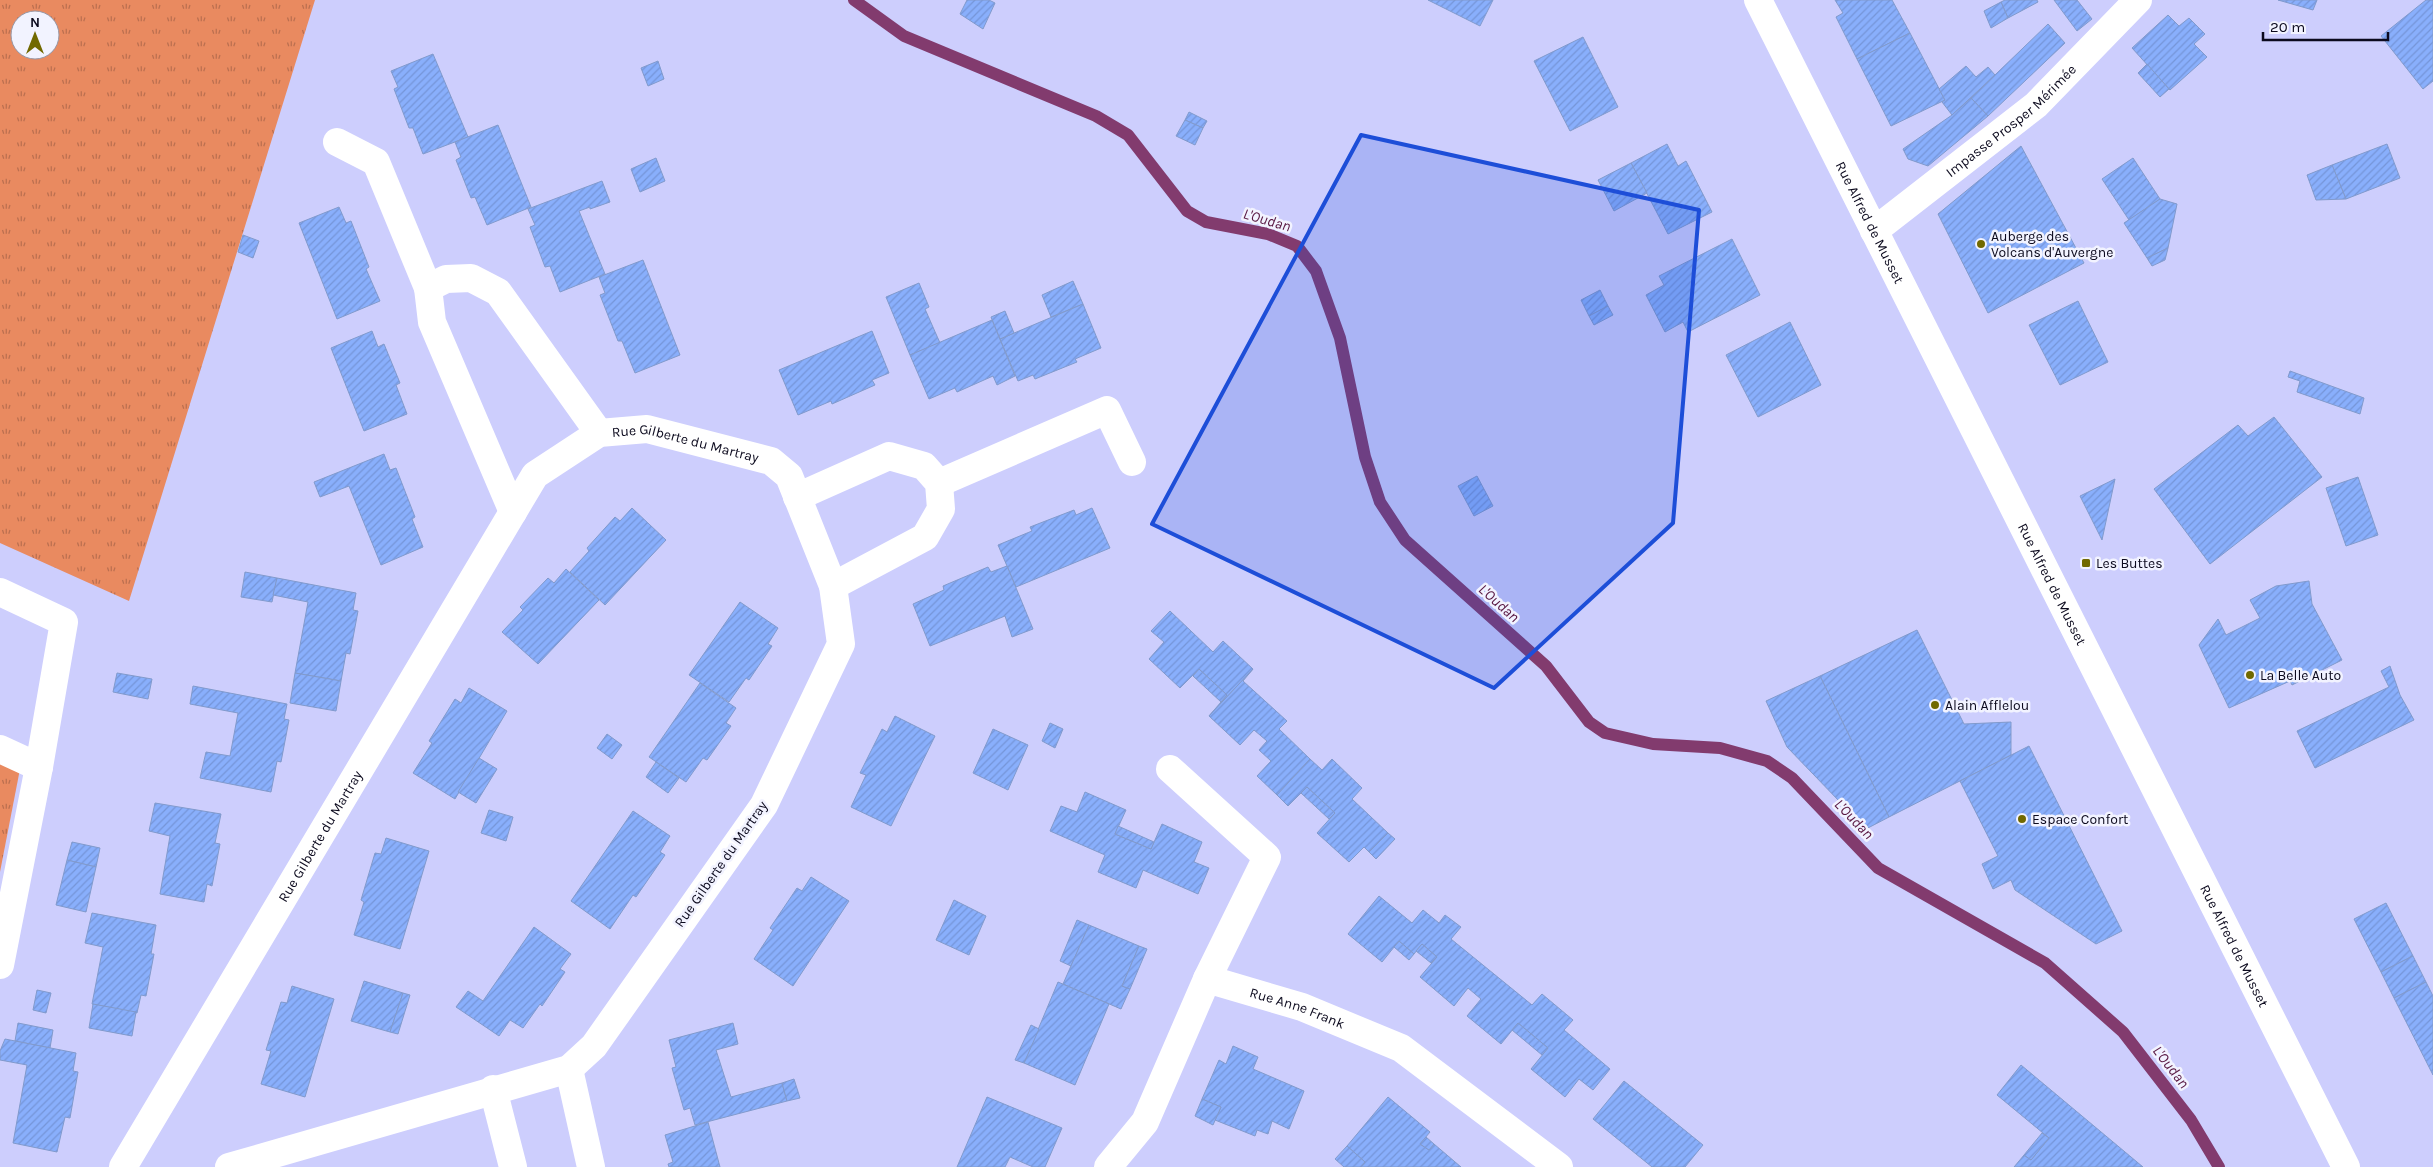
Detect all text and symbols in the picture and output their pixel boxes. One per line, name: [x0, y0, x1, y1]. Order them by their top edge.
north arrow: [10, 10, 60, 60]
scale bar: [2263, 10, 2388, 42]
text: N: [30, 14, 40, 31]
text: 20 m: [2270, 18, 2305, 36]
street label: Impasse Prosper Mérimée: [1942, 61, 2079, 180]
street label: Rue Alfred de Musset: [1832, 158, 1908, 286]
water label: L'Oudan: [1241, 205, 1293, 235]
place label: Auberge des Volcans d'Auvergne: [1991, 228, 2113, 261]
marker: Auberge des Volcans d'Auvergne: [1975, 238, 1987, 250]
street label: Rue Gilberte du Martray: [611, 420, 761, 466]
street label: Rue Alfred de Musset: [2014, 520, 2090, 648]
place label: Les Buttes: [2096, 555, 2163, 572]
marker: Les Buttes: [2080, 557, 2092, 569]
water label: L'Oudan: [1475, 580, 1523, 626]
place label: La Belle Auto: [2260, 667, 2341, 684]
marker: La Belle Auto: [2244, 669, 2256, 681]
place label: Alain Afflelou: [1945, 697, 2029, 714]
marker: Alain Afflelou: [1929, 699, 1941, 711]
street label: Rue Gilberte du Martray: [274, 767, 366, 905]
water label: L'Oudan: [1831, 795, 1877, 843]
street label: Rue Gilberte du Martray: [671, 797, 771, 930]
place label: Espace Confort: [2032, 811, 2128, 828]
marker: Espace Confort: [2016, 813, 2028, 825]
street label: Rue Alfred de Musset: [2197, 882, 2272, 1010]
street label: Rue Anne Frank: [1248, 984, 1347, 1032]
water label: L'Oudan: [2149, 1042, 2193, 1092]

